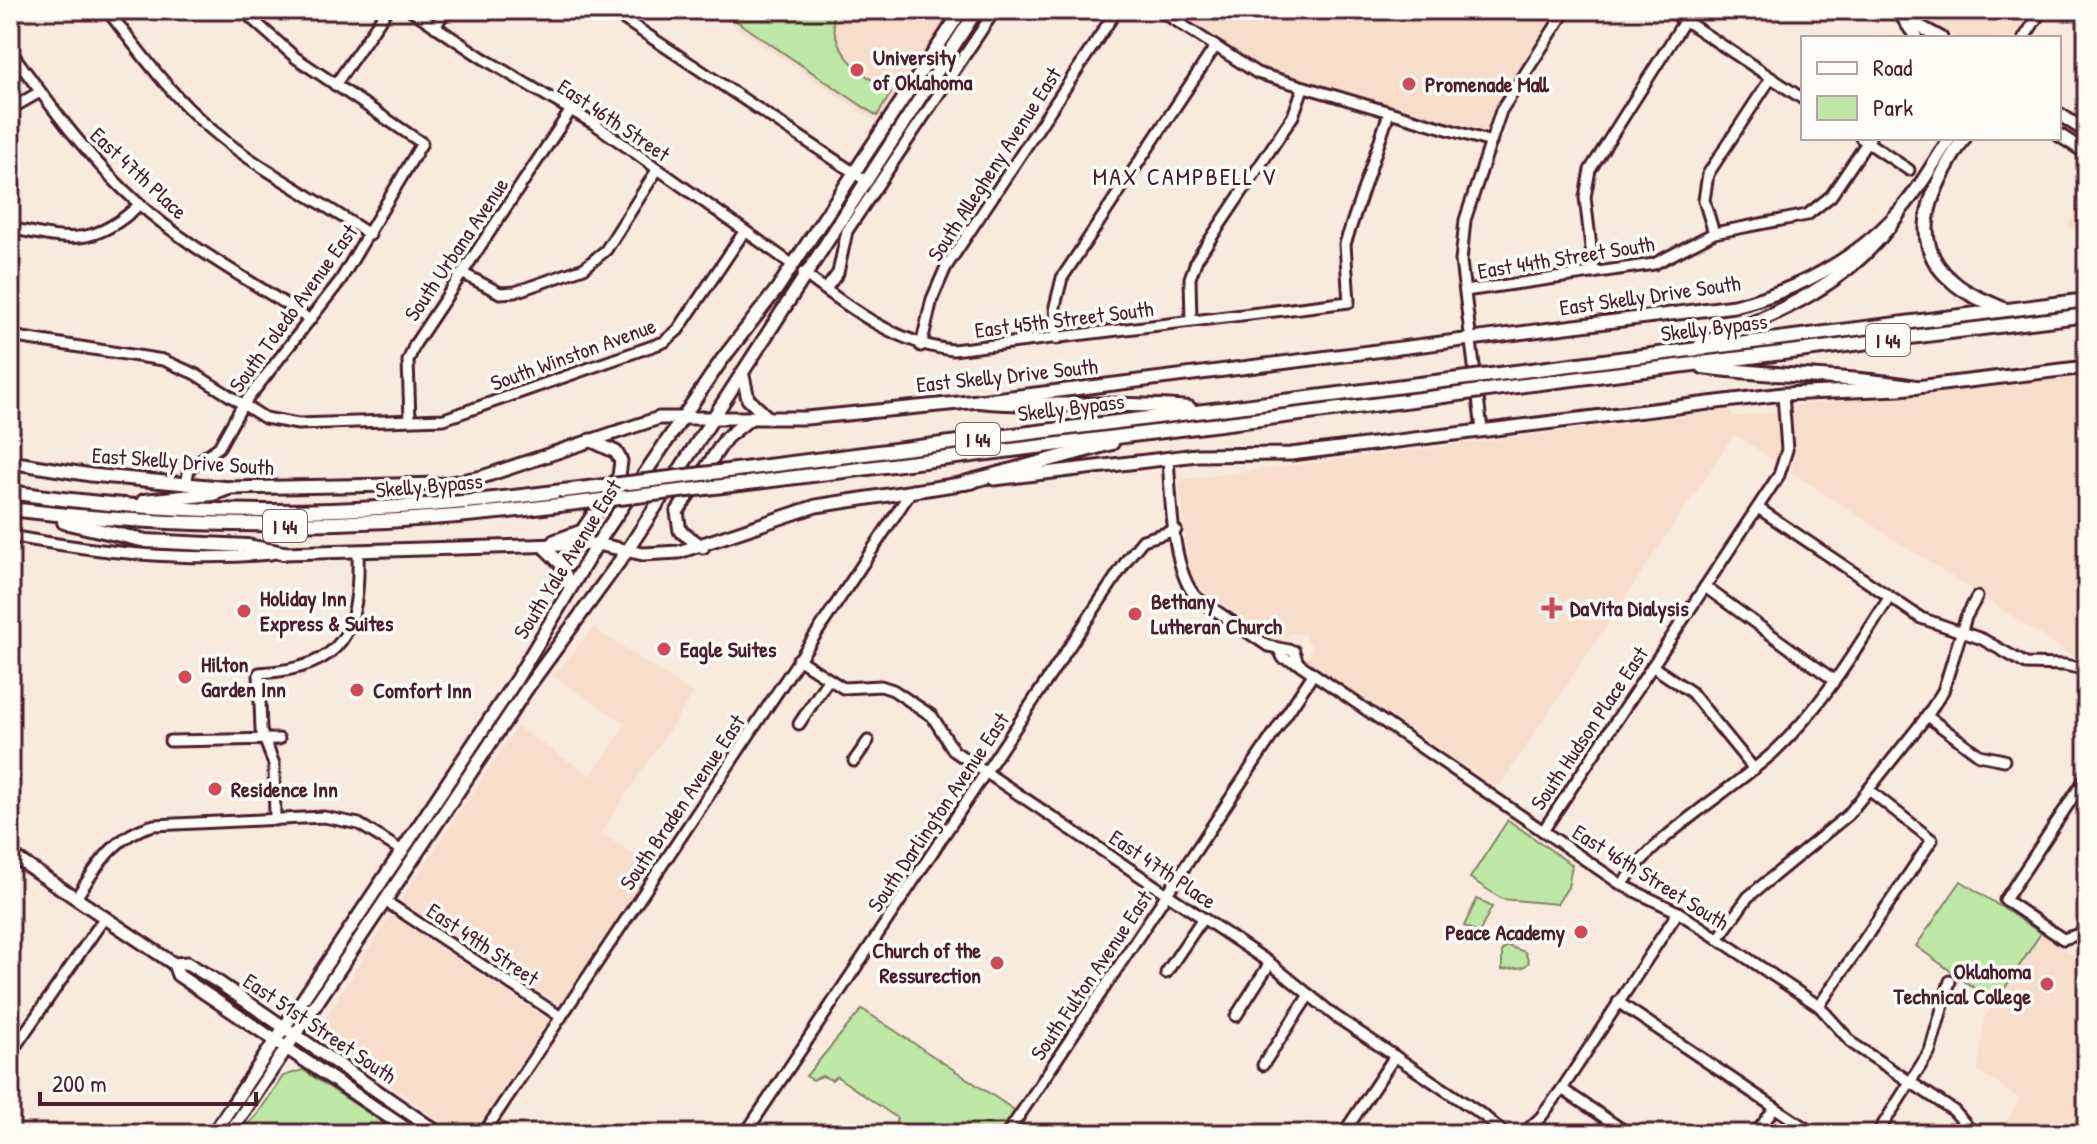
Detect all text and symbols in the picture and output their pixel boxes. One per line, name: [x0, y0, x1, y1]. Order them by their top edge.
legend: [1801, 36, 2061, 140]
place label: University of Oklahoma: [873, 42, 973, 97]
text: Road: [1873, 51, 1912, 83]
marker: University of Oklahoma: [848, 61, 866, 79]
street label: South Allegheny Avenue East: [920, 61, 1068, 267]
place label: Promenade Mall: [1425, 69, 1549, 99]
street label: East 46th Street: [552, 71, 676, 169]
marker: Promenade Mall: [1400, 75, 1418, 93]
text: Park: [1873, 91, 1913, 123]
street label: East 47th Place: [84, 120, 194, 226]
district label: MAX CAMPBELL V: [1093, 160, 1277, 192]
street label: South Urbana Avenue: [397, 171, 515, 327]
street label: South Toledo Avenue East: [222, 217, 365, 398]
street label: East 44th Street South: [1475, 228, 1657, 286]
street label: East Skelly Drive South: [1558, 267, 1742, 323]
street label: East 45th Street South: [973, 293, 1155, 345]
street label: Skelly Bypass: [1659, 306, 1769, 348]
street label: South Winston Avenue: [486, 310, 660, 398]
road number: I 44: [1866, 324, 1910, 356]
street label: East Skelly Drive South: [915, 351, 1099, 399]
street label: Skelly Bypass: [1016, 386, 1126, 428]
road number: I 44: [956, 423, 1000, 455]
street label: East Skelly Drive South: [91, 440, 275, 482]
street label: Skelly Bypass: [374, 465, 484, 505]
street label: South Yale Avenue East: [506, 473, 628, 644]
road number: I 44: [263, 510, 307, 542]
place label: Holiday Inn Express & Suites: [260, 583, 394, 639]
place label: Bethany Lutheran Church: [1151, 586, 1283, 641]
place label: DaVita Dialysis: [1570, 593, 1689, 624]
marker: DaVita Dialysis: [1541, 597, 1563, 619]
marker: Holiday Inn Express & Suites: [235, 602, 253, 620]
marker: Bethany Lutheran Church: [1126, 605, 1144, 623]
place label: Eagle Suites: [680, 634, 777, 665]
marker: Eagle Suites: [655, 640, 673, 658]
street label: South Hudson Place East: [1523, 640, 1655, 816]
place label: Hilton Garden Inn: [201, 649, 286, 704]
marker: Hilton Garden Inn: [176, 668, 194, 686]
place label: Comfort Inn: [373, 675, 472, 705]
marker: Comfort Inn: [348, 681, 366, 699]
street label: South Darlington Avenue East: [860, 706, 1016, 918]
street label: South Braden Avenue East: [612, 708, 752, 896]
place label: Residence Inn: [231, 774, 338, 804]
marker: Residence Inn: [206, 780, 224, 798]
street label: East 46th Street South: [1567, 817, 1735, 937]
street label: East 47th Place: [1104, 822, 1222, 916]
street label: South Fulton Avenue East: [1023, 884, 1159, 1066]
street label: East 49th Street: [421, 896, 545, 993]
place label: Peace Academy: [1445, 917, 1566, 948]
marker: Peace Academy: [1572, 923, 1590, 941]
place label: Church of the Ressurection: [872, 935, 981, 990]
marker: Church of the Ressurection: [988, 954, 1006, 972]
place label: Oklahoma Technical College: [1893, 956, 2031, 1012]
street label: East 51st Street South: [238, 966, 402, 1090]
marker: Oklahoma Technical College: [2038, 975, 2056, 993]
scale bar: [40, 1056, 256, 1106]
text: 200 m: [52, 1067, 107, 1099]

